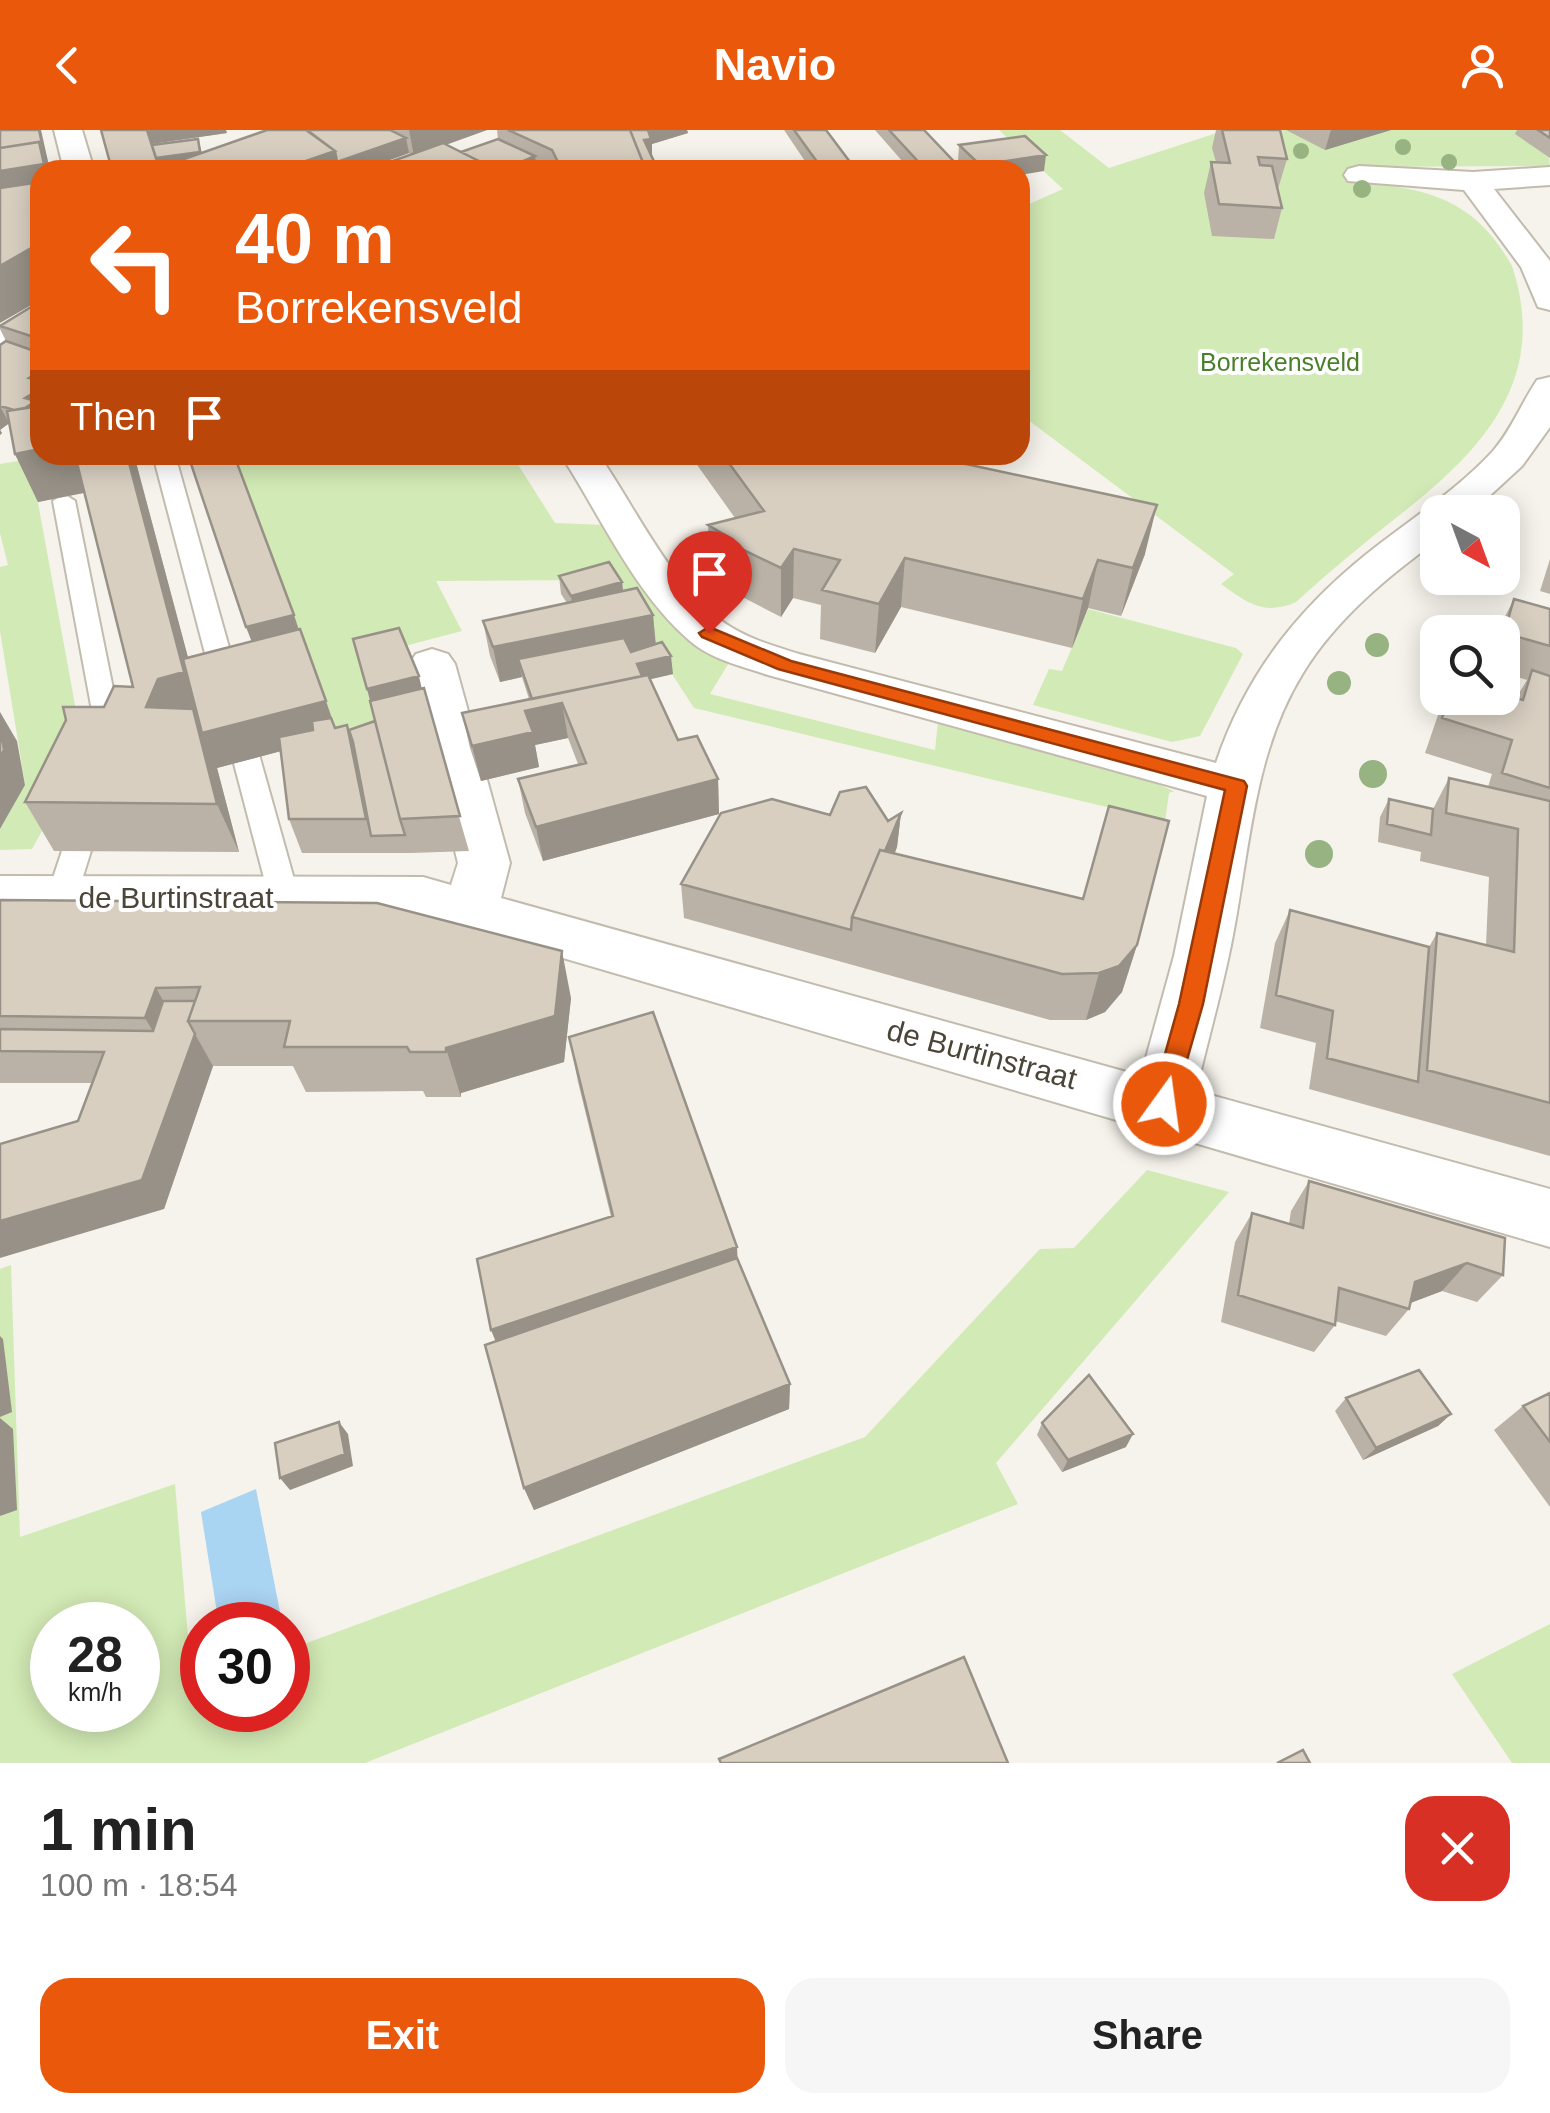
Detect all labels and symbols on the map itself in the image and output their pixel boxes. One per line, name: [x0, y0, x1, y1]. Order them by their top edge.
park label: Borrekensveld: [1200, 348, 1360, 376]
north arrow: [1420, 495, 1520, 595]
pin: [667, 531, 752, 634]
street label: de Burtinstraat: [78, 881, 274, 914]
street label: de Burtinstraat: [883, 1013, 1081, 1095]
position arrow: [1112, 1052, 1216, 1156]
speed limit sign: 30: [180, 1602, 310, 1732]

